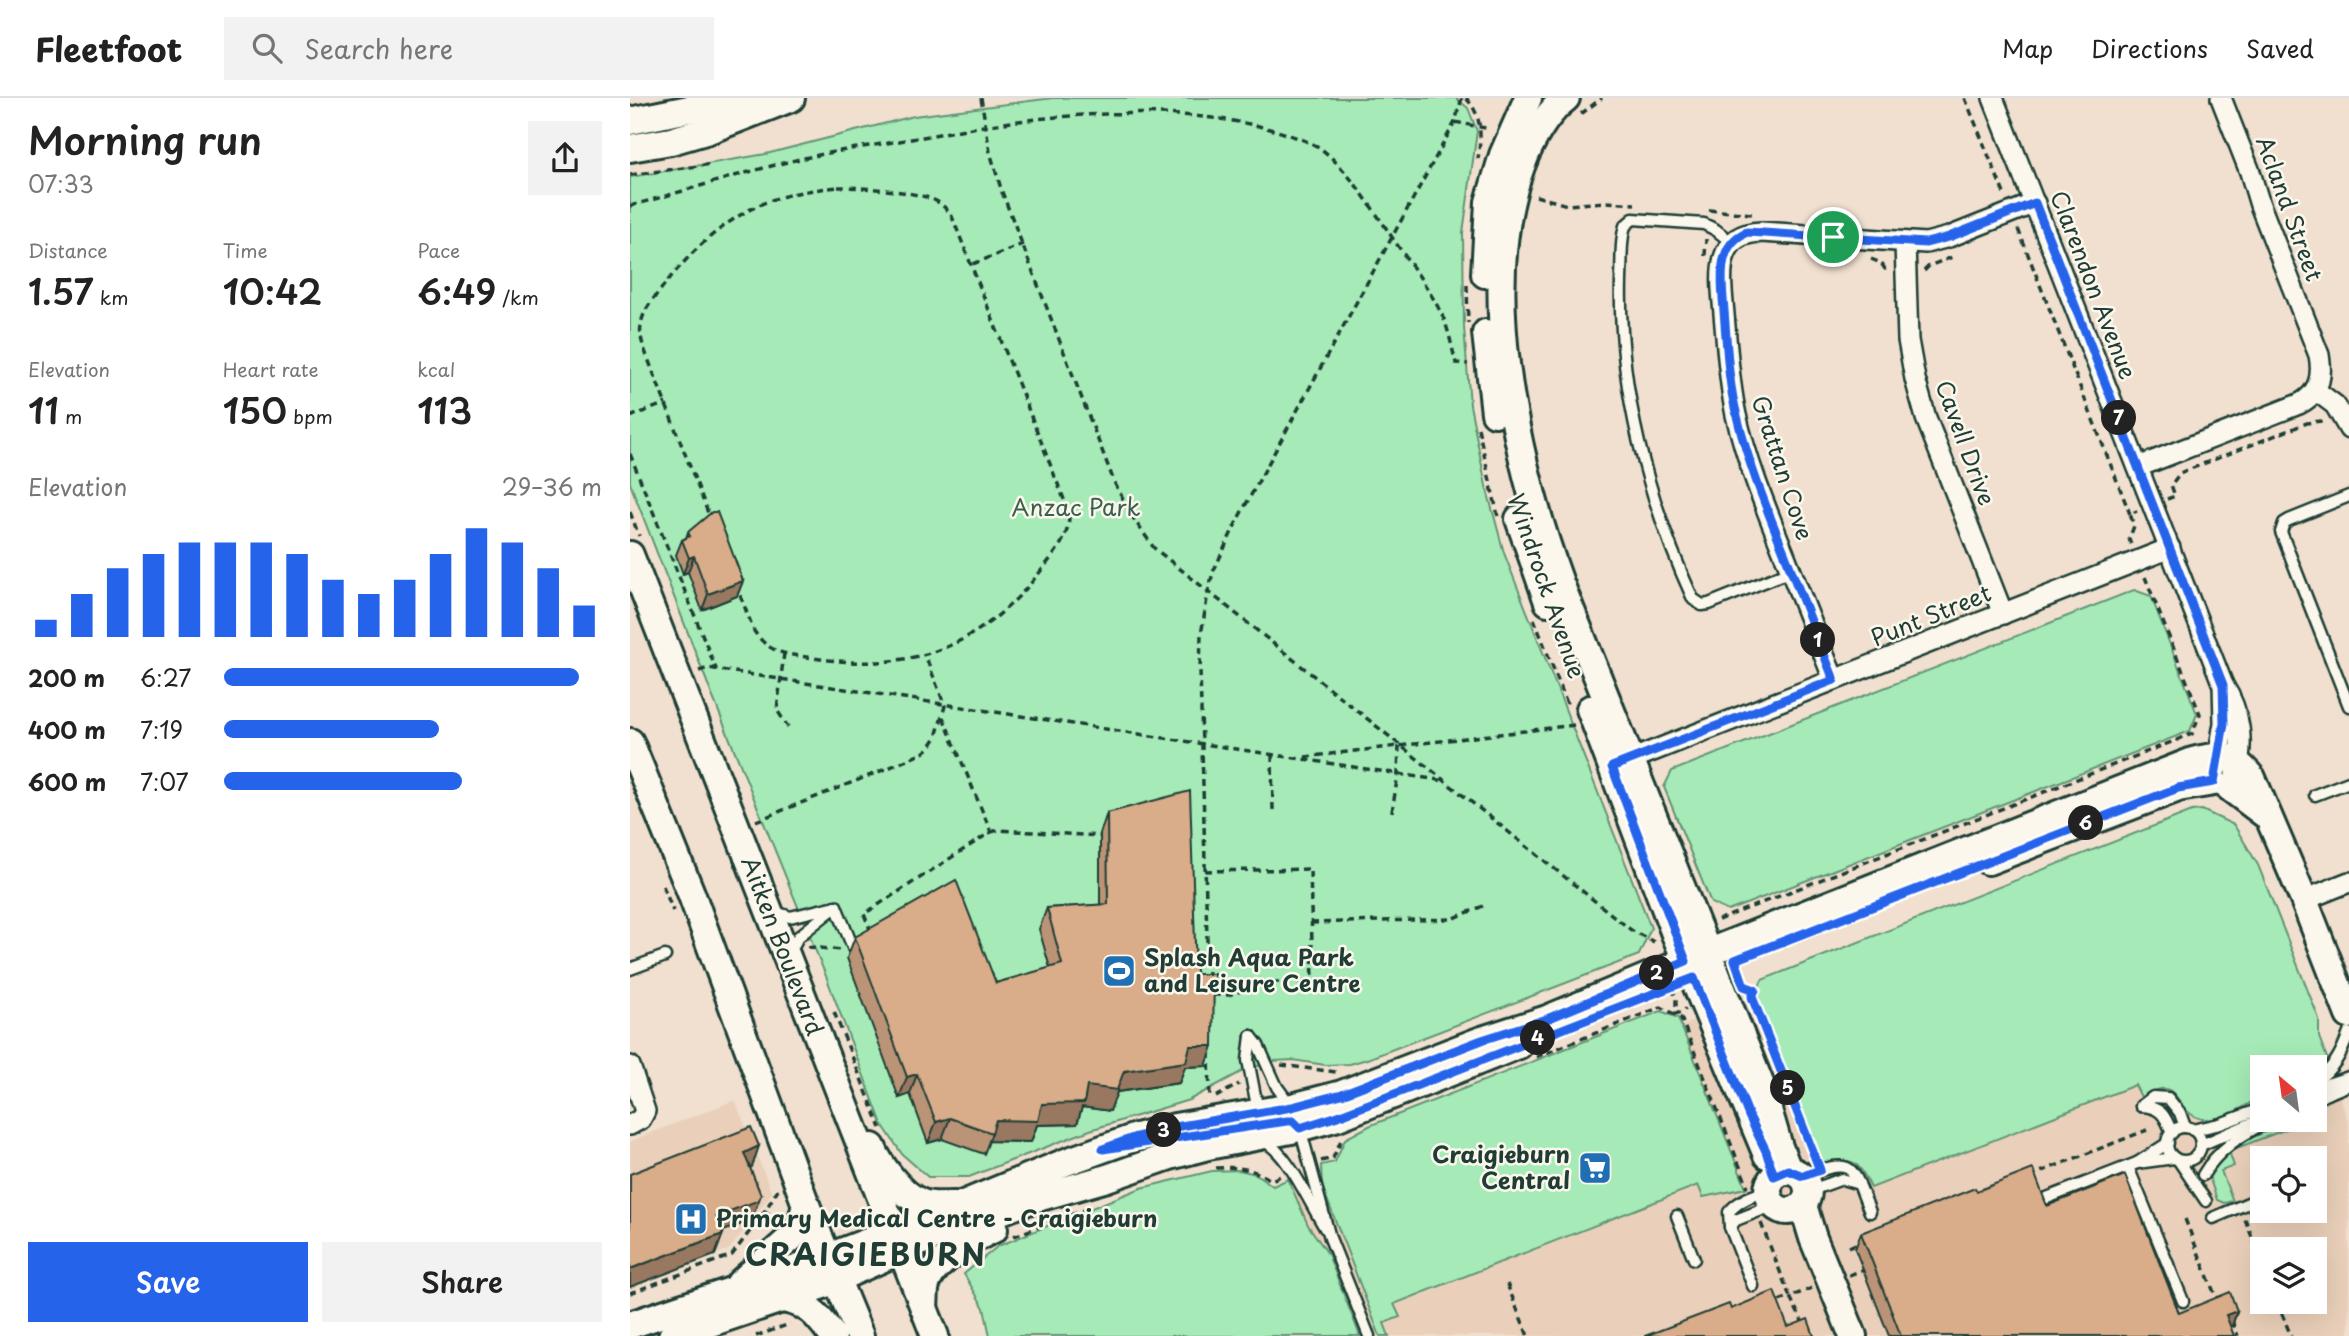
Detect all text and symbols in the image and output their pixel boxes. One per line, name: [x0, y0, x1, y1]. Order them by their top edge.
search box: [224, 17, 714, 80]
text: Fleetfoot: [35, 23, 182, 73]
icon: search: [248, 29, 286, 67]
text: Search here: [304, 29, 453, 68]
text: Map: [2002, 30, 2053, 66]
text: Directions: [2091, 30, 2208, 66]
text: Saved: [2246, 30, 2314, 66]
text: Morning run: [28, 111, 262, 168]
button: share: [528, 121, 602, 195]
street label: Acland Street: [2248, 131, 2333, 286]
text: 07:33: [28, 166, 94, 201]
street label: Clarendon Avenue: [2042, 185, 2146, 384]
pin: [1803, 207, 1863, 267]
icon: arrive: [1814, 218, 1852, 256]
text: Distance: [28, 236, 108, 264]
text: Time: [223, 236, 268, 264]
text: Pace: [417, 236, 460, 264]
text: 1.57: [28, 264, 94, 317]
text: 10:42: [223, 264, 322, 317]
text: 6:49: [417, 264, 496, 317]
text: km: [94, 283, 128, 311]
text: /km: [496, 283, 539, 311]
text: Elevation: [28, 355, 110, 383]
text: Heart rate: [223, 355, 319, 383]
text: kcal: [417, 355, 455, 383]
street label: Cavell Drive: [1928, 375, 2005, 510]
text: 11: [28, 383, 59, 436]
text: 150: [223, 383, 287, 436]
text: 113: [417, 383, 472, 436]
street label: Grattan Cove: [1744, 391, 1823, 544]
pin: 7: [2102, 400, 2136, 436]
text: m: [59, 402, 82, 430]
text: bpm: [287, 402, 333, 430]
text: 7: [2113, 403, 2124, 431]
text: Elevation: [28, 469, 127, 504]
text: 29–36 m: [502, 469, 602, 504]
street label: Windrock Avenue: [1499, 488, 1595, 683]
park label: Anzac Park: [1011, 489, 1141, 524]
street label: Punt Street: [1865, 575, 1996, 655]
pin: 1: [1800, 622, 1836, 658]
text: 1: [1813, 625, 1822, 653]
text: 200 m: [28, 660, 105, 695]
text: 6:27: [140, 660, 191, 695]
text: 400 m: [28, 712, 106, 747]
text: 7:19: [140, 712, 183, 747]
text: 600 m: [28, 764, 106, 799]
text: 7:07: [140, 764, 189, 799]
pin: 6: [2068, 806, 2104, 840]
text: 6: [2079, 808, 2092, 836]
street label: Aitken Boulevard: [733, 851, 834, 1040]
place label: Splash Aqua Park and Leisure Centre: [1144, 939, 1361, 1000]
sports icon: Splash Aqua Park and Leisure Centre: [1100, 952, 1138, 990]
pin: 2: [1640, 956, 1674, 990]
text: 2: [1650, 958, 1663, 986]
pin: 4: [1520, 1020, 1556, 1056]
text: 4: [1531, 1023, 1544, 1051]
north arrow: [2250, 1055, 2328, 1132]
map controls: [2250, 1055, 2327, 1314]
pin: 5: [1770, 1070, 1806, 1105]
text: 5: [1781, 1073, 1794, 1101]
pin: 3: [1146, 1112, 1182, 1148]
text: 3: [1157, 1115, 1170, 1143]
place label: Craigieburn Central: [1432, 1136, 1570, 1197]
button: locate: [2250, 1146, 2327, 1223]
supermarket icon: Craigieburn Central: [1576, 1149, 1614, 1187]
hospital icon: Primary Medical Centre - Craigieburn: [672, 1200, 710, 1238]
place label: Primary Medical Centre - Craigieburn: [716, 1200, 1157, 1235]
district label: CRAIGIEBURN: [745, 1231, 987, 1276]
button: layers: [2250, 1237, 2327, 1314]
button: Save: [28, 1242, 308, 1322]
button: Share: [322, 1242, 602, 1322]

